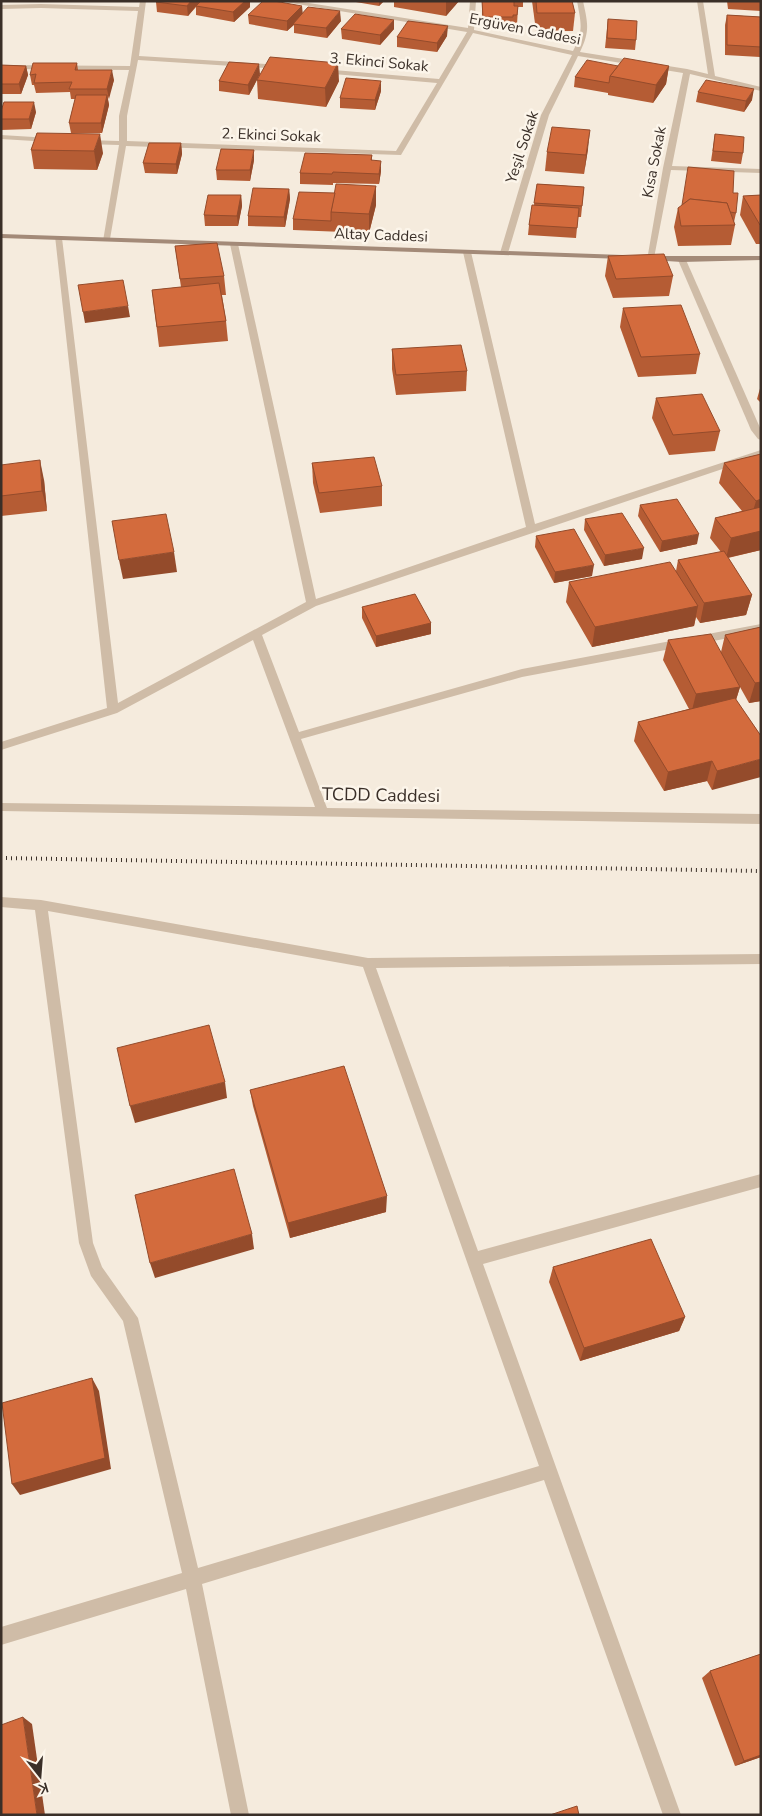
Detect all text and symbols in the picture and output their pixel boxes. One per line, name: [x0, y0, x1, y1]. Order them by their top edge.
street label: Ergüven Caddesi: [468, 8, 582, 50]
street label: 3. Ekinci Sokak: [329, 48, 430, 76]
street label: Yeşil Sokak: [501, 108, 543, 187]
street label: 2. Ekinci Sokak: [221, 123, 321, 147]
street label: Kısa Sokak: [637, 124, 671, 199]
street label: Altay Caddesi: [334, 223, 428, 247]
street label: TCDD Caddesi: [322, 782, 440, 808]
north arrow: [15, 1751, 65, 1801]
text: K: [36, 1778, 51, 1799]

